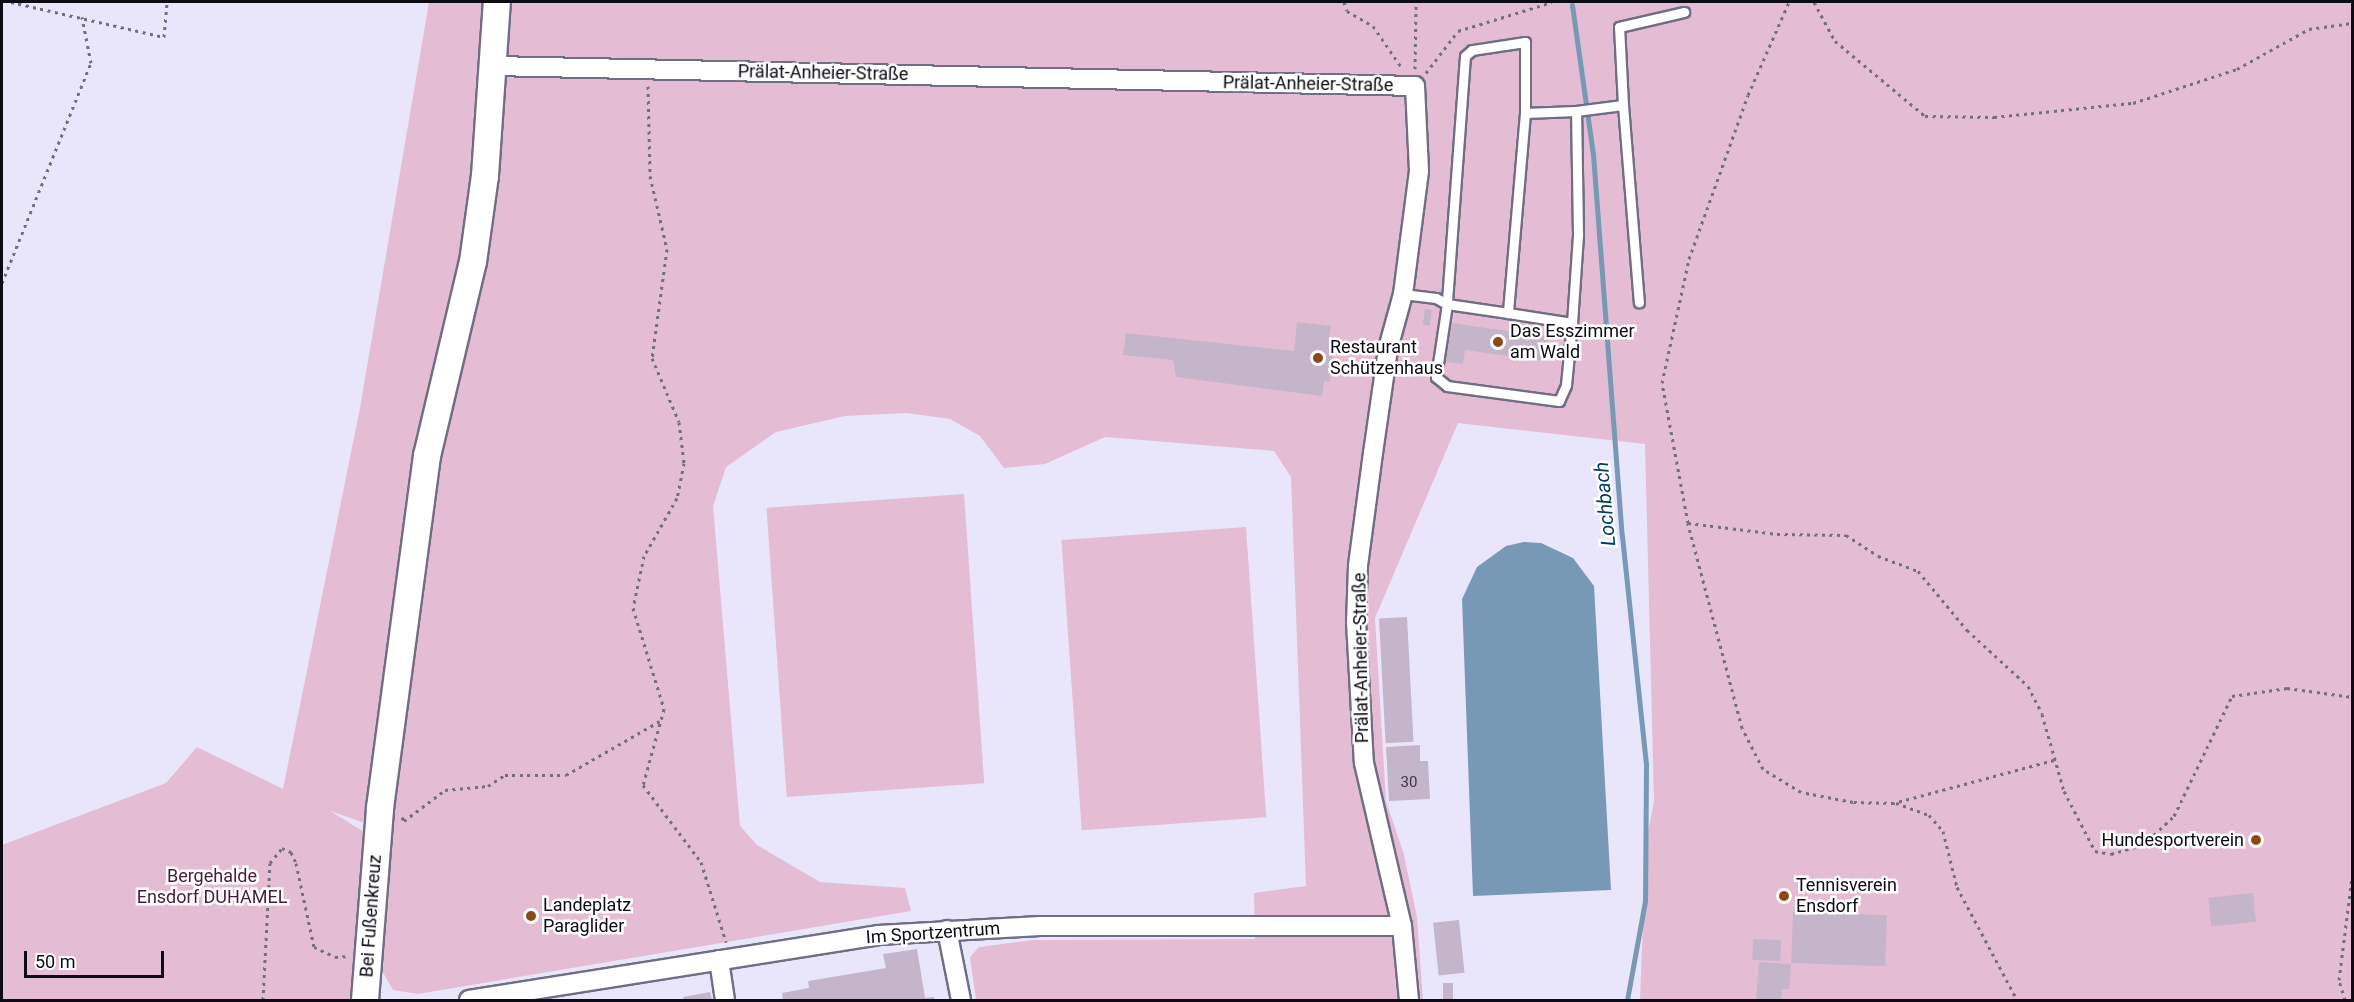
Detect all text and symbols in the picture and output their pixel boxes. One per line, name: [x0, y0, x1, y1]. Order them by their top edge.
street label: Prälat-Anheier-Straße: [738, 61, 908, 85]
street label: Prälat-Anheier-Straße: [1223, 72, 1393, 96]
place label: Das Esszimmer am Wald: [1510, 321, 1635, 364]
marker: Das Esszimmer am Wald: [1491, 335, 1505, 349]
place label: Restaurant Schützenhaus: [1330, 337, 1443, 380]
marker: Restaurant Schützenhaus: [1311, 351, 1325, 365]
water label: Lochbach: [1589, 461, 1621, 547]
street label: Prälat-Anheier-Straße: [1349, 573, 1373, 743]
house number: 30: [1401, 774, 1417, 792]
place label: Hundesportverein: [2102, 829, 2244, 851]
marker: Hundesportverein: [2249, 833, 2263, 847]
street label: Bei Fußenkreuz: [356, 854, 386, 978]
park label: Bergehalde Ensdorf DUHAMEL: [137, 866, 287, 908]
place label: Tennisverein Ensdorf: [1796, 875, 1897, 918]
marker: Tennisverein Ensdorf: [1777, 889, 1791, 903]
place label: Landeplatz Paraglider: [543, 895, 631, 938]
marker: Landeplatz Paraglider: [524, 909, 538, 923]
street label: Im Sportzentrum: [865, 918, 1001, 948]
scale bar: [27, 939, 166, 977]
text: 50 m: [35, 951, 75, 972]

